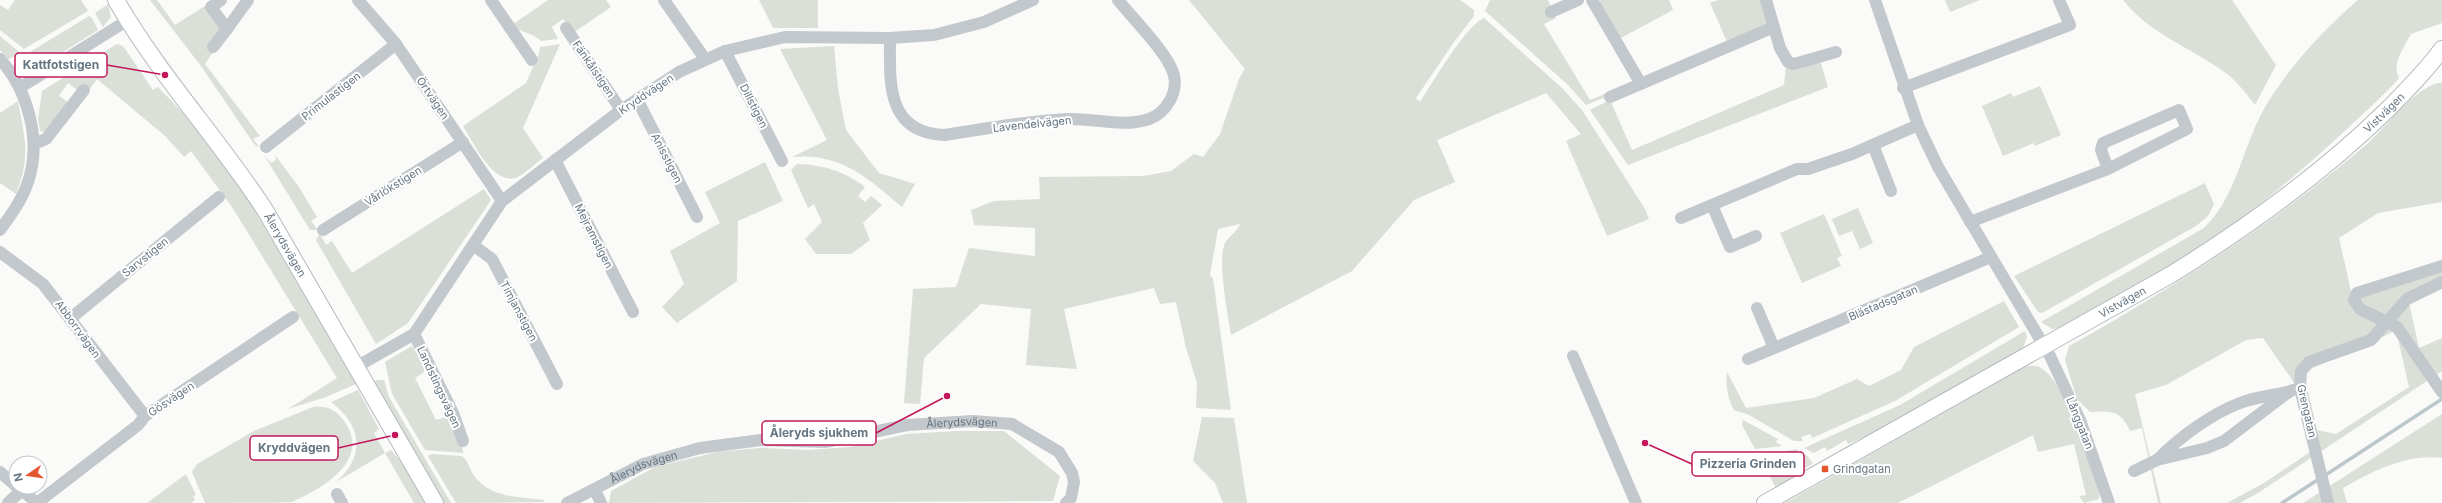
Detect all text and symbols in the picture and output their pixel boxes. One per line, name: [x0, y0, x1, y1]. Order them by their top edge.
street label: Fänkålstigen: [570, 38, 618, 100]
callout: Kattfotstigen: [15, 53, 107, 77]
text: Kattfotstigen: [23, 57, 99, 72]
street label: Primulastigen: [299, 69, 363, 123]
street label: Kryddvägen: [616, 71, 676, 117]
street label: Örtvägen: [414, 74, 452, 122]
street label: Dillstigen: [737, 82, 771, 130]
street label: Vistvägen: [2361, 90, 2407, 136]
street label: Lavendelvägen: [992, 113, 1072, 135]
street label: Anisstigen: [648, 131, 686, 185]
street label: Vårlökstigen: [362, 163, 424, 209]
street label: Mejramstigen: [572, 201, 616, 271]
street label: Ålerydsvägen: [261, 210, 309, 279]
street label: Sarvstigen: [119, 234, 171, 280]
street label: Timjanstigen: [497, 278, 541, 344]
street label: Blästadsgatan: [1846, 282, 1920, 324]
street label: Vistvägen: [2096, 283, 2148, 321]
street label: Abborrvägen: [52, 297, 104, 361]
street label: Landstingsvägen: [414, 344, 464, 430]
street label: Gösvägen: [145, 378, 197, 420]
street label: Grengatan: [2294, 383, 2320, 439]
street label: Långgatan: [2063, 395, 2097, 451]
street label: Ålerydsvägen: [926, 414, 998, 431]
callout: Åleryds sjukhem: [762, 421, 876, 445]
text: Åleryds sjukhem: [770, 424, 868, 440]
callout: Kryddvägen: [250, 436, 338, 460]
text: Kryddvägen: [258, 440, 330, 455]
street label: Ålerydsvägen: [608, 448, 679, 487]
callout: Pizzeria Grinden: [1692, 452, 1804, 476]
north arrow: [8, 455, 48, 495]
text: Pizzeria Grinden: [1700, 456, 1796, 471]
place label: Grindgatan: [1833, 462, 1891, 476]
marker: Grindgatan: [1820, 464, 1830, 474]
text: N: [10, 472, 26, 483]

